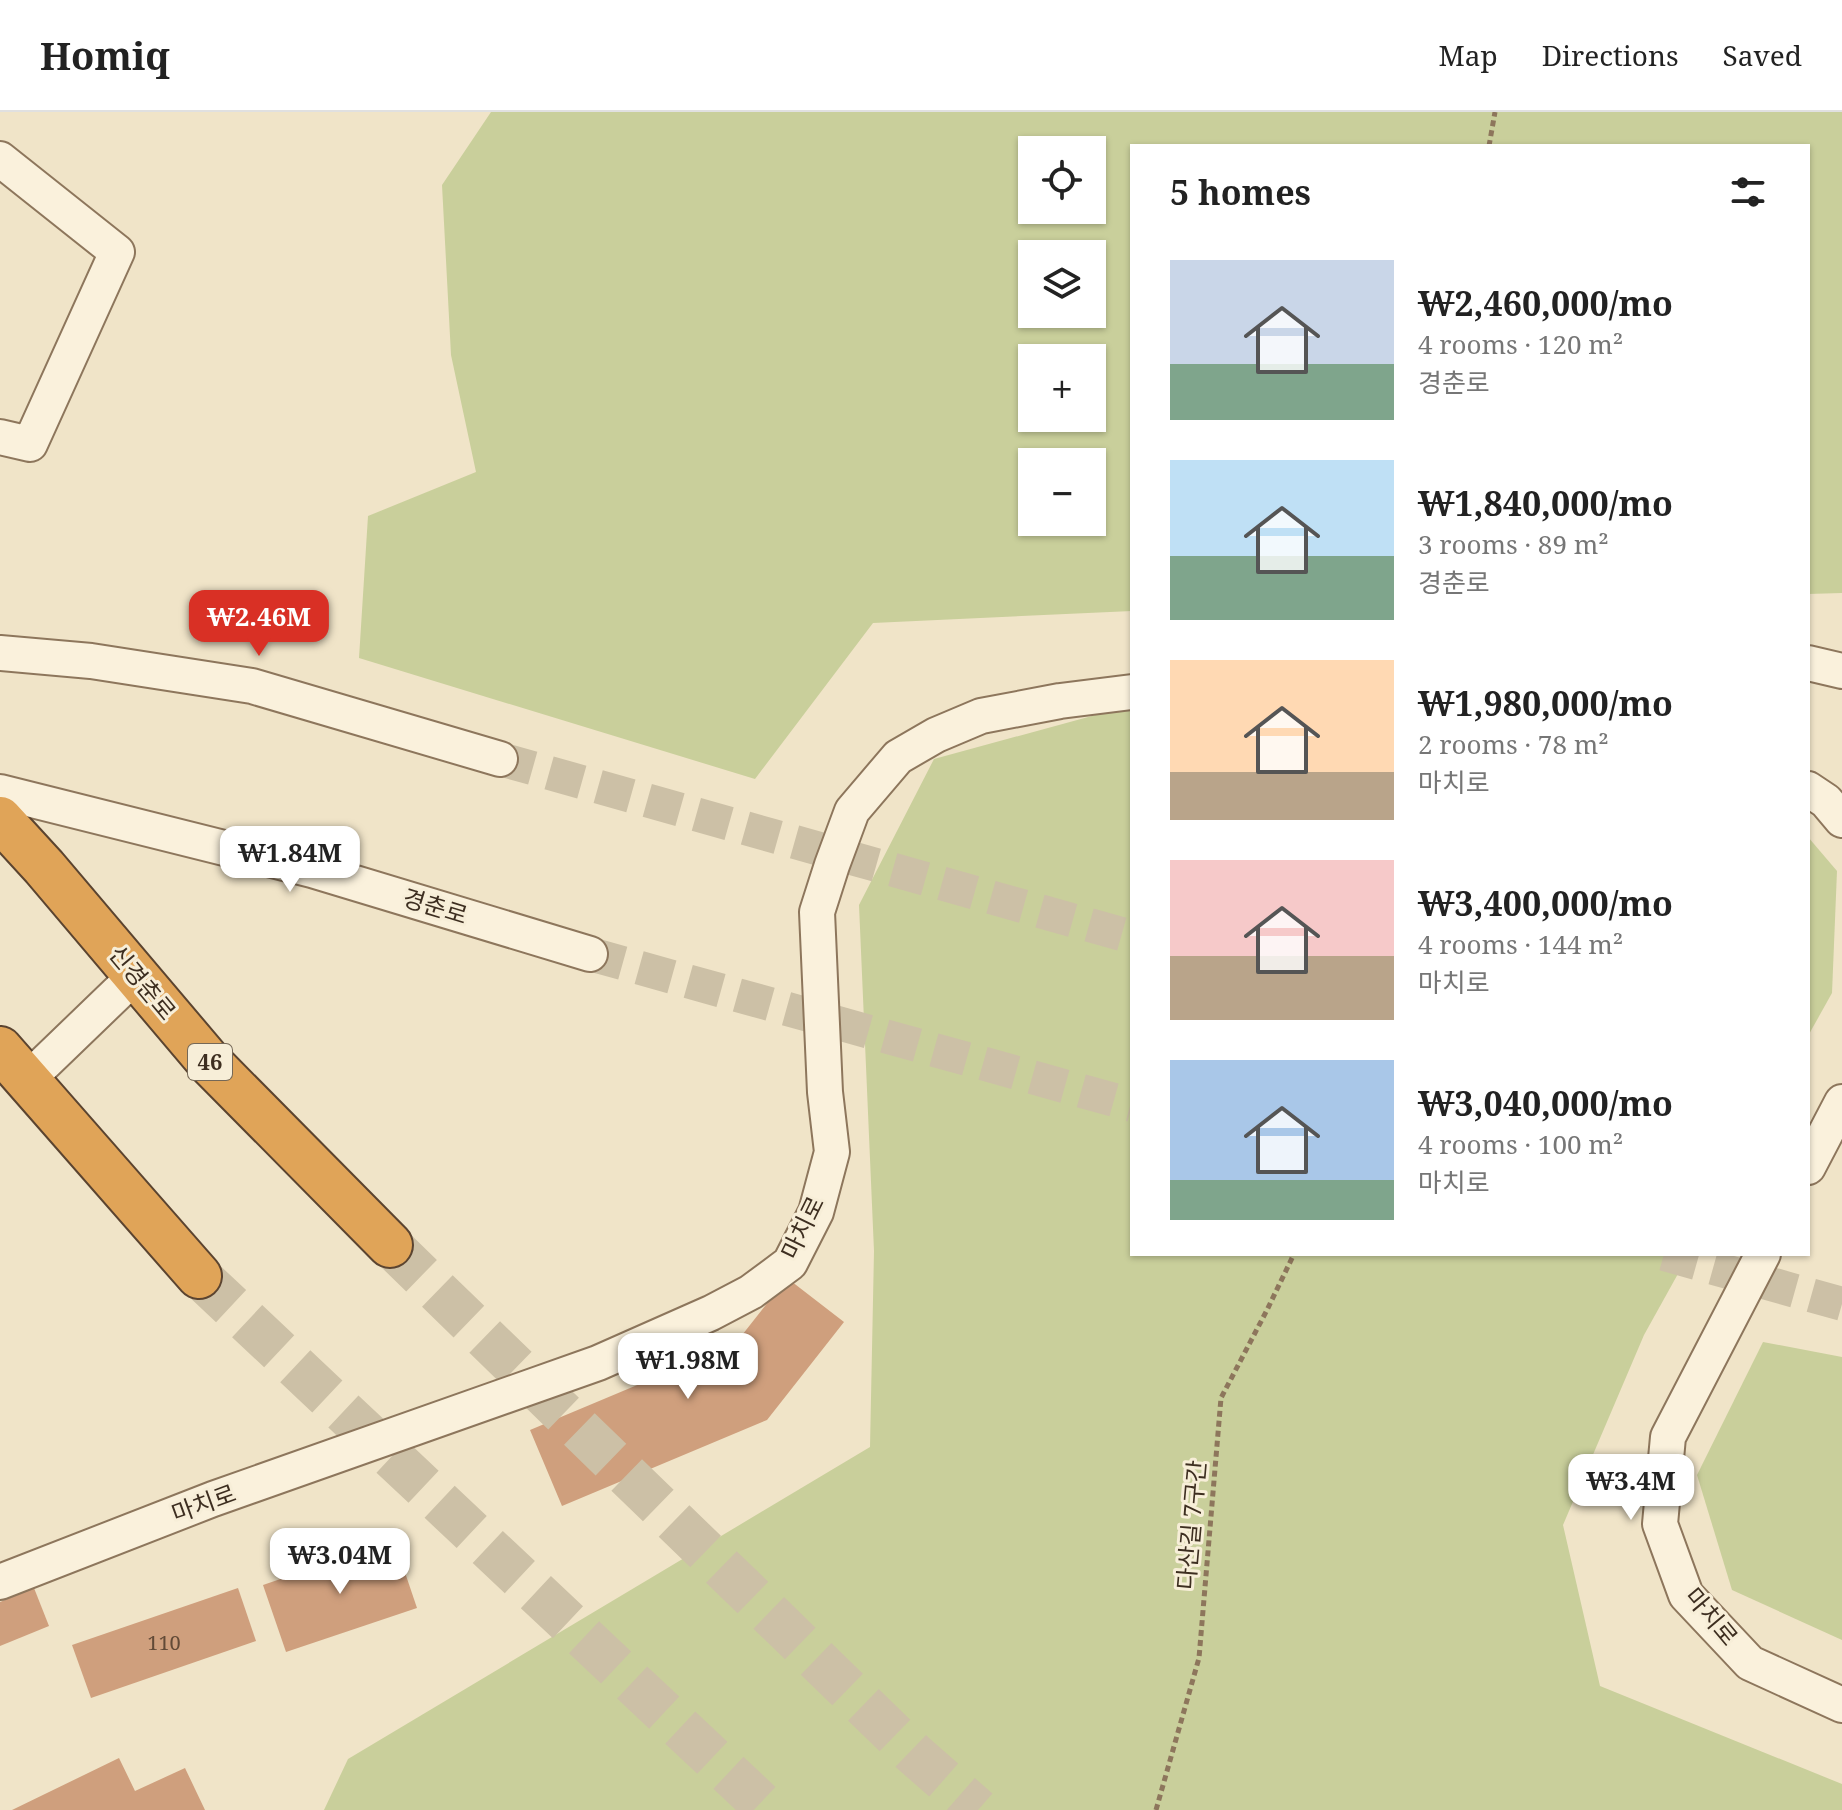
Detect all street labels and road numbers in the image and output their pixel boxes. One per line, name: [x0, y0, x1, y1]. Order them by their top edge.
street label: 경춘로: [399, 880, 472, 931]
street label: 신경춘로: [102, 938, 184, 1026]
road number: 46: [188, 1044, 232, 1080]
street label: 마치로: [772, 1190, 831, 1264]
street label: 다산길 7구간: [1168, 1459, 1213, 1591]
street label: 마치로: [167, 1476, 240, 1529]
street label: 마치로: [1678, 1580, 1746, 1652]

